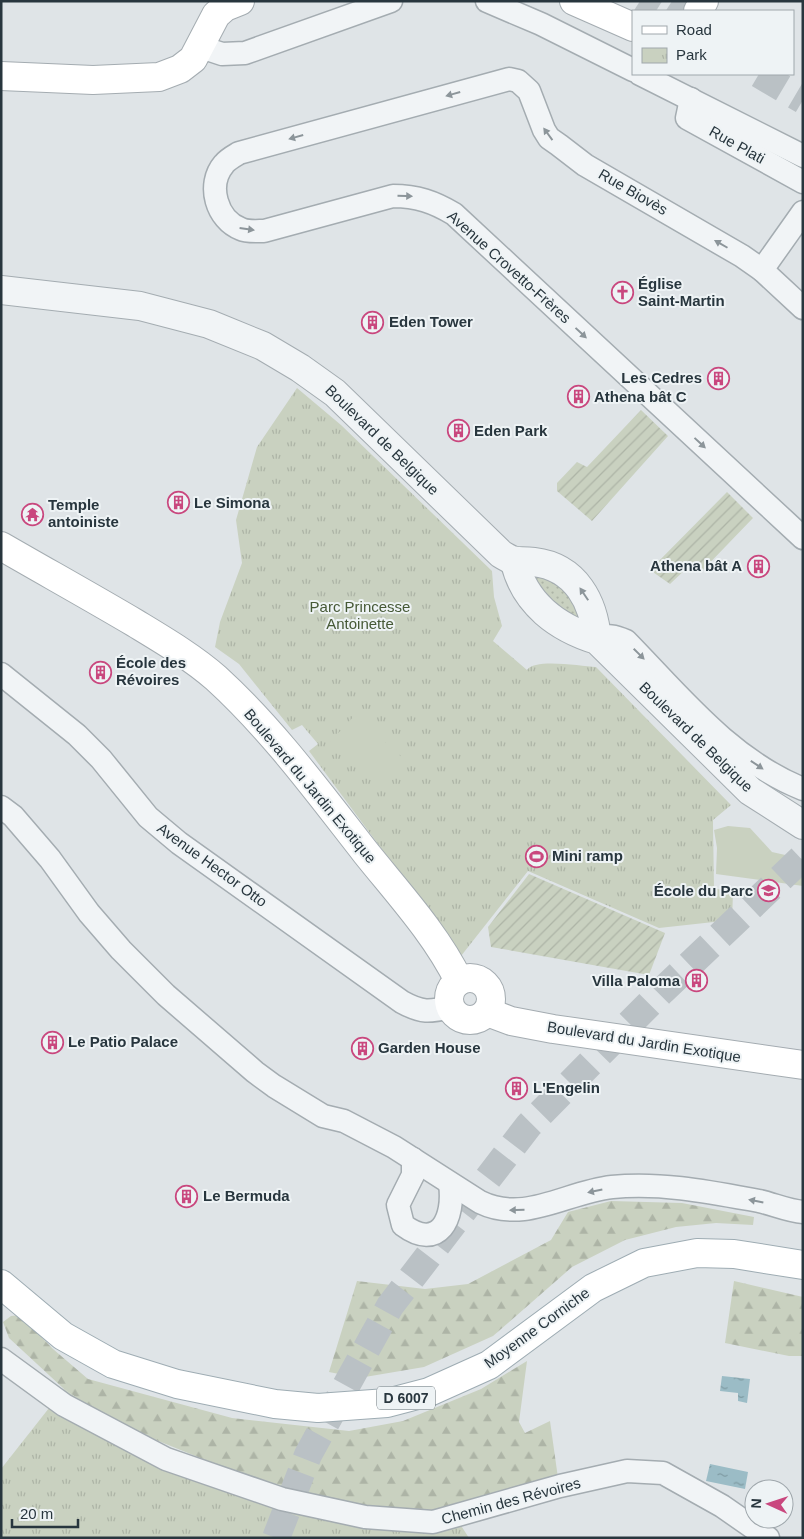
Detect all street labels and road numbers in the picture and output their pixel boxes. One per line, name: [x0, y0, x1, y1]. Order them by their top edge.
street label: Rue Plati: [707, 122, 768, 167]
street label: Rue Biovès: [596, 165, 671, 218]
street label: Avenue Crovetto-Frères: [444, 207, 574, 326]
street label: Boulevard de Belgique: [322, 381, 443, 498]
street label: Boulevard de Belgique: [636, 678, 757, 795]
street label: Boulevard du Jardin Exotique: [241, 705, 380, 866]
street label: Avenue Hector Otto: [154, 819, 270, 910]
street label: Boulevard du Jardin Exotique: [546, 1018, 742, 1065]
street label: Moyenne Corniche: [481, 1284, 593, 1371]
road number: D 6007: [377, 1386, 435, 1410]
street label: Chemin des Révoires: [439, 1474, 582, 1527]

